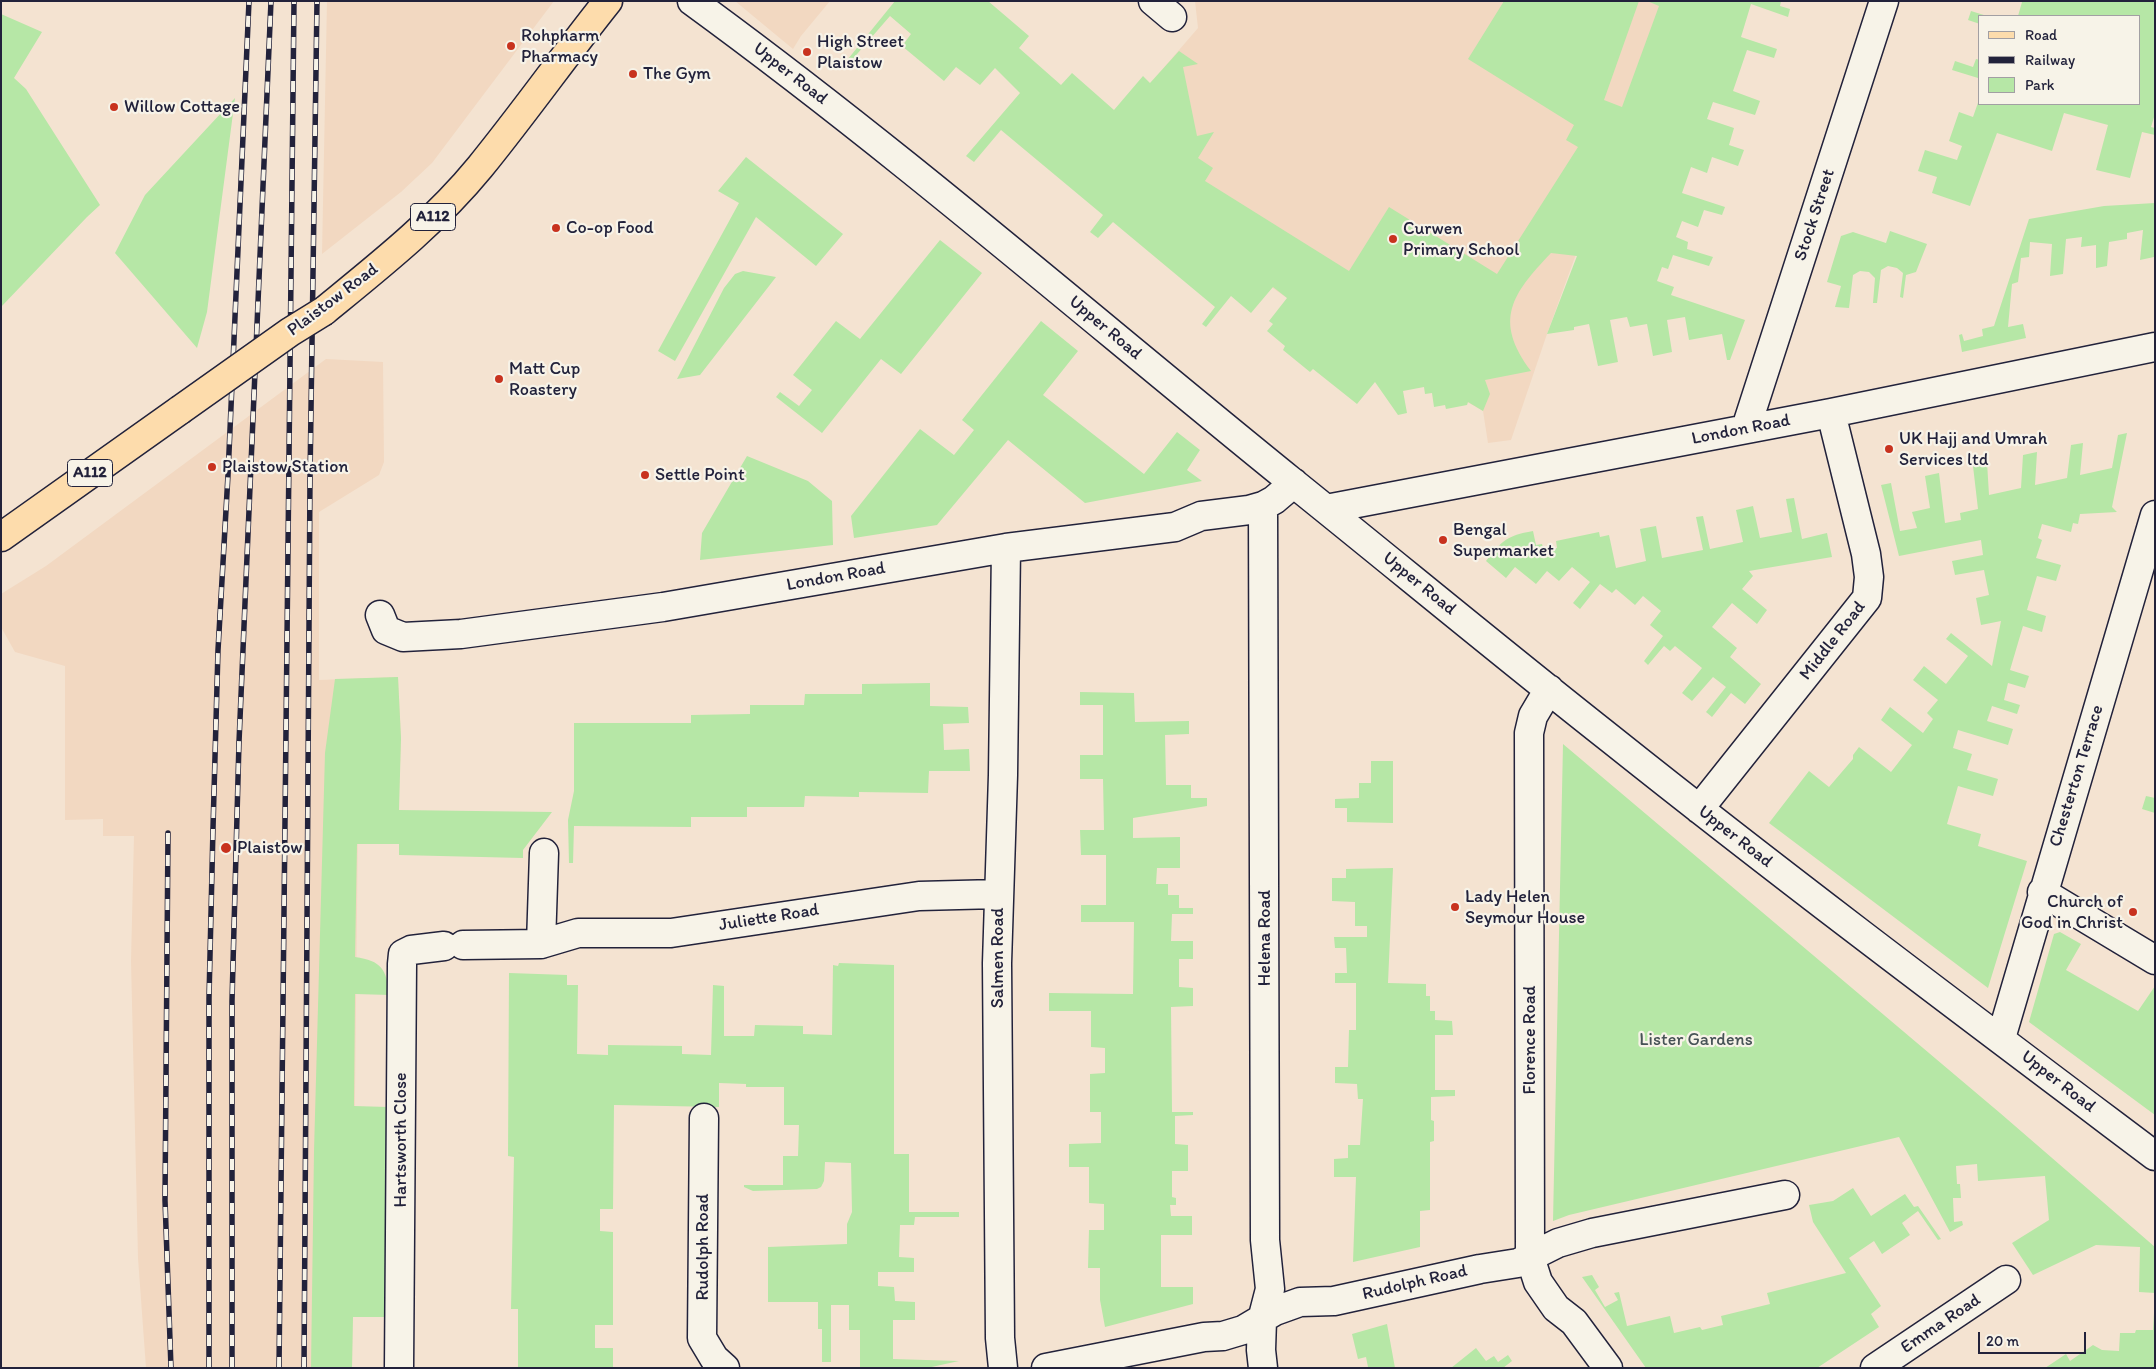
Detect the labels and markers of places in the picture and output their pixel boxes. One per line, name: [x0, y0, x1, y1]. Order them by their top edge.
place label: Rohpharm Pharmacy: [521, 25, 600, 68]
place label: High Street Plaistow: [817, 31, 904, 74]
marker: Rohpharm Pharmacy: [505, 40, 517, 52]
marker: High Street Plaistow: [801, 46, 813, 58]
place label: The Gym: [643, 63, 711, 85]
marker: The Gym: [627, 68, 639, 80]
place label: Willow Cottage: [124, 96, 240, 118]
marker: Willow Cottage: [108, 101, 120, 113]
place label: Co-op Food: [566, 217, 654, 239]
place label: Curwen Primary School: [1403, 218, 1519, 260]
marker: Co-op Food: [550, 222, 562, 234]
marker: Curwen Primary School: [1387, 233, 1399, 245]
place label: Matt Cup Roastery: [509, 358, 580, 400]
marker: Matt Cup Roastery: [493, 373, 505, 385]
place label: UK Hajj and Umrah Services ltd: [1899, 428, 2047, 470]
marker: UK Hajj and Umrah Services ltd: [1883, 443, 1895, 455]
place label: Plaistow Station: [222, 456, 349, 478]
marker: Plaistow Station: [206, 461, 218, 473]
place label: Settle Point: [655, 464, 745, 486]
marker: Settle Point: [639, 469, 651, 481]
place label: Bengal Supermarket: [1453, 519, 1554, 562]
marker: Bengal Supermarket: [1437, 534, 1449, 546]
place label: Plaistow: [237, 837, 303, 859]
marker: Plaistow: [219, 841, 233, 855]
place label: Lady Helen Seymour House: [1465, 886, 1585, 929]
place label: Church of God in Christ: [2021, 891, 2123, 934]
marker: Lady Helen Seymour House: [1449, 901, 1461, 913]
marker: Church of God in Christ: [2127, 906, 2139, 918]

